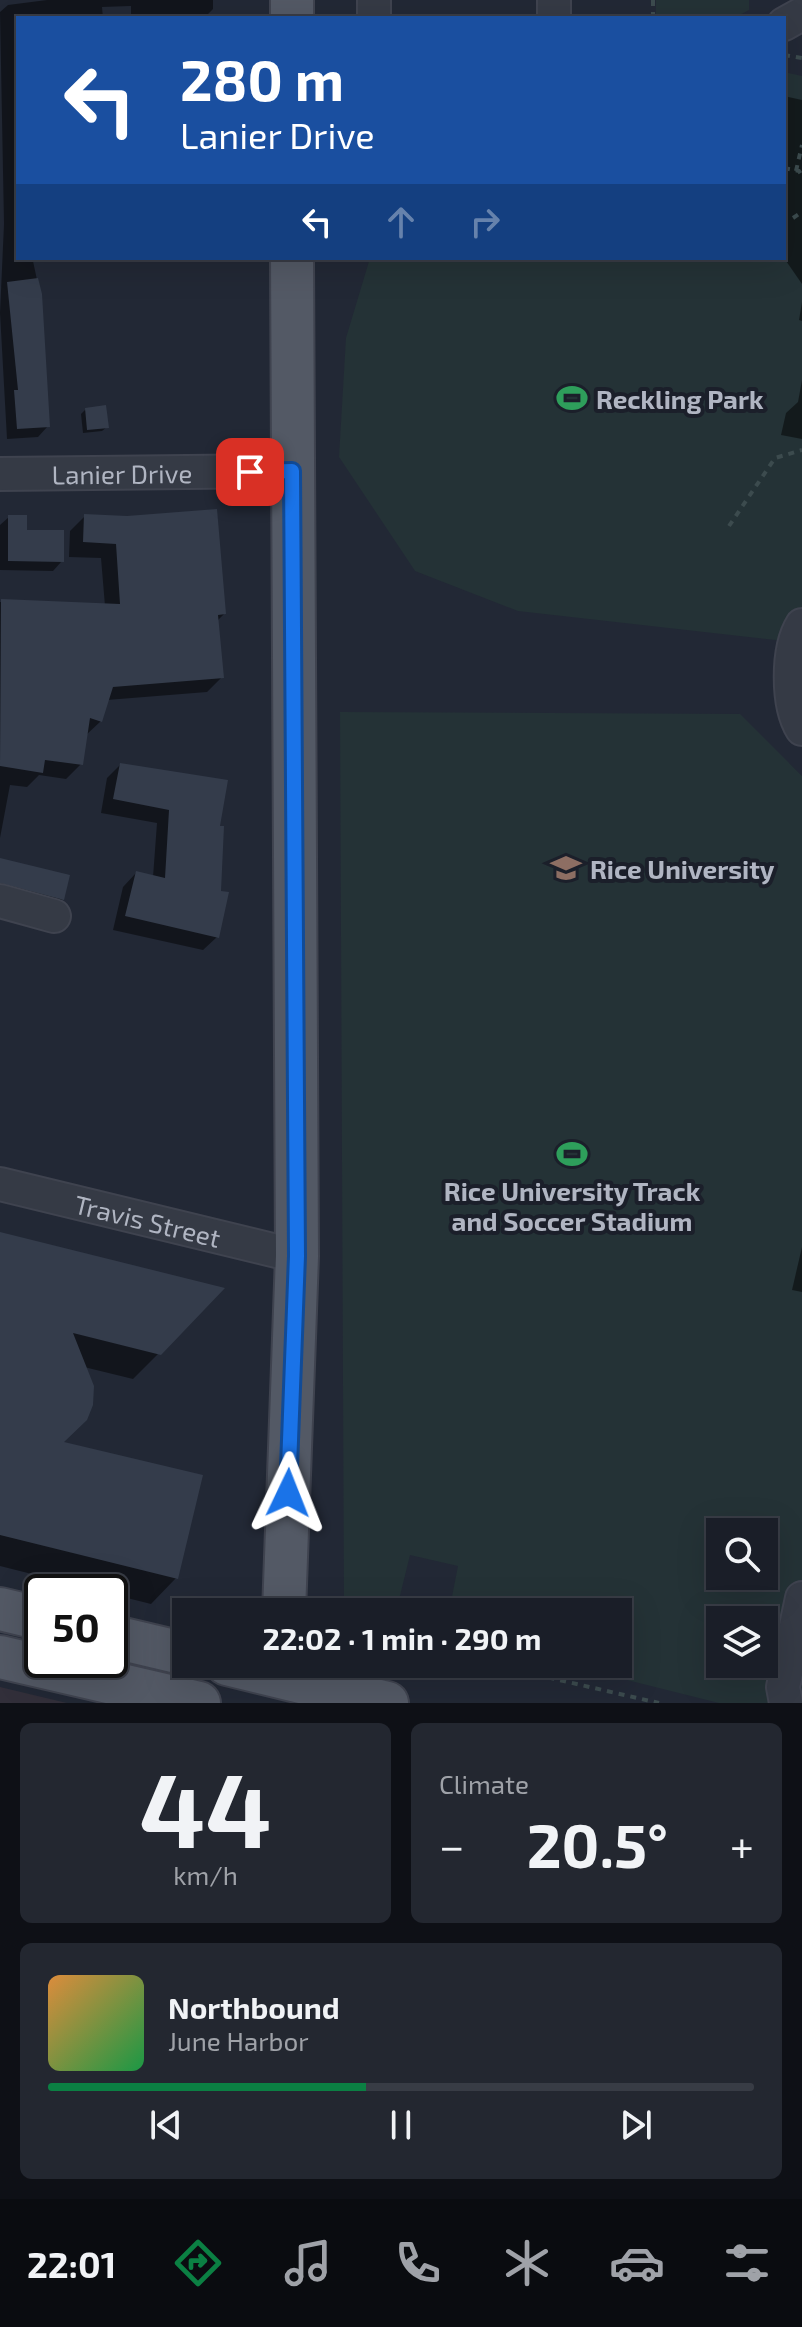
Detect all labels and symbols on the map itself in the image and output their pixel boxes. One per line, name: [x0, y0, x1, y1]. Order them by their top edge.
sports icon: Reckling Park: [555, 381, 589, 415]
place label: Reckling Park: [596, 383, 764, 414]
pin: [216, 438, 284, 506]
street label: Lanier Drive: [52, 457, 192, 489]
school or university icon: Rice University: [549, 851, 583, 885]
place label: Rice University: [590, 853, 775, 885]
sports icon: Rice University Track and Soccer Stadium: [555, 1137, 589, 1171]
place label: Rice University Track and Soccer Stadium: [444, 1175, 701, 1236]
street label: Travis Street: [72, 1187, 224, 1252]
position arrow: [246, 1451, 330, 1535]
speed limit sign: 50: [24, 1574, 128, 1678]

